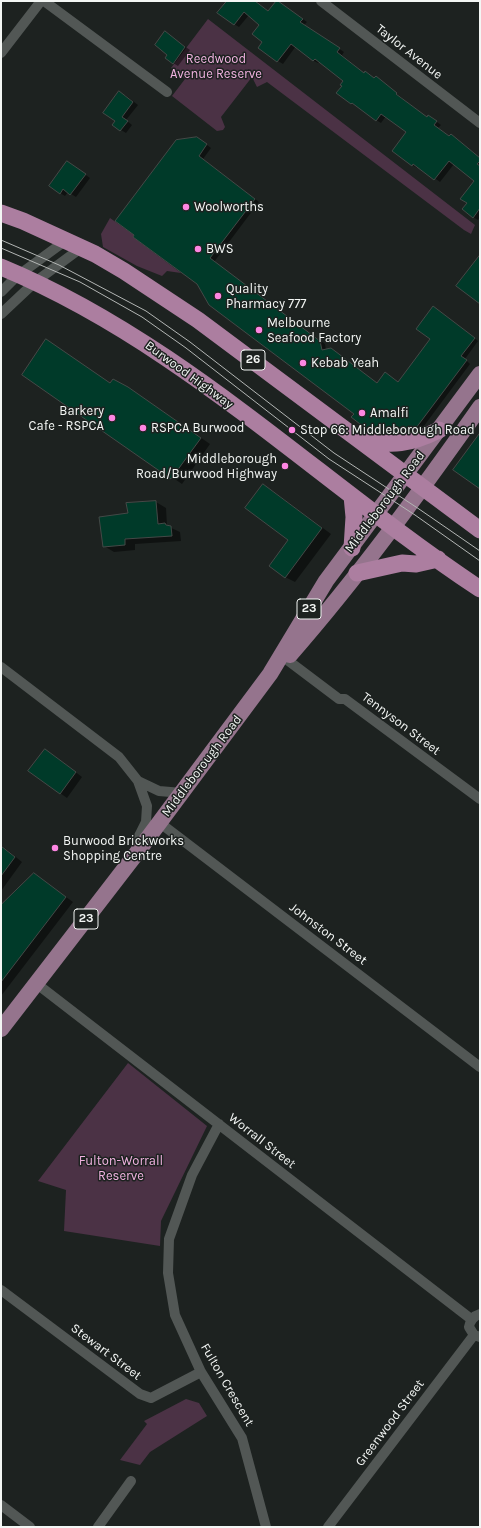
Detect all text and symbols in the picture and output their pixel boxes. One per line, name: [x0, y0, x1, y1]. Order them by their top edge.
street label: Taylor Avenue: [373, 21, 445, 83]
park label: Reedwood Avenue Reserve: [170, 51, 262, 82]
place label: Woolworths: [194, 199, 264, 215]
marker: Woolworths: [181, 202, 191, 212]
place label: BWS: [206, 241, 234, 257]
marker: BWS: [193, 244, 203, 254]
place label: Quality Pharmacy 777: [226, 281, 306, 312]
marker: Quality Pharmacy 777: [213, 291, 223, 301]
place label: Melbourne Seafood Factory: [267, 315, 361, 346]
marker: Melbourne Seafood Factory: [254, 325, 264, 335]
street label: Burwood Highway: [142, 338, 236, 412]
road number: 26: [241, 350, 265, 370]
place label: Kebab Yeah: [311, 355, 379, 371]
marker: Kebab Yeah: [298, 358, 308, 368]
place label: Barkery Cafe - RSPCA: [29, 403, 104, 434]
place label: Amalfi: [370, 405, 409, 421]
marker: Amalfi: [357, 408, 367, 418]
marker: Barkery Cafe - RSPCA: [107, 413, 117, 423]
place label: RSPCA Burwood: [151, 420, 245, 436]
place label: Stop 66: Middleborough Road: [300, 422, 475, 438]
marker: RSPCA Burwood: [138, 423, 148, 433]
marker: Stop 66: Middleborough Road: [287, 425, 297, 435]
street label: Middleborough Road: [342, 448, 428, 556]
place label: Middleborough Road/Burwood Highway: [136, 451, 277, 482]
marker: Middleborough Road/Burwood Highway: [280, 461, 290, 471]
road number: 23: [297, 599, 321, 619]
street label: Tennyson Street: [359, 689, 443, 759]
street label: Middleborough Road: [159, 712, 245, 820]
place label: Burwood Brickworks Shopping Centre: [63, 833, 184, 864]
marker: Burwood Brickworks Shopping Centre: [50, 843, 60, 853]
street label: Johnston Street: [286, 900, 370, 968]
road number: 23: [74, 909, 98, 929]
street label: Worrall Street: [225, 1110, 299, 1172]
park label: Fulton-Worrall Reserve: [79, 1153, 163, 1184]
street label: Stewart Street: [68, 1320, 144, 1384]
street label: Fulton Crescent: [197, 1341, 257, 1429]
street label: Greenwood Street: [352, 1377, 428, 1469]

